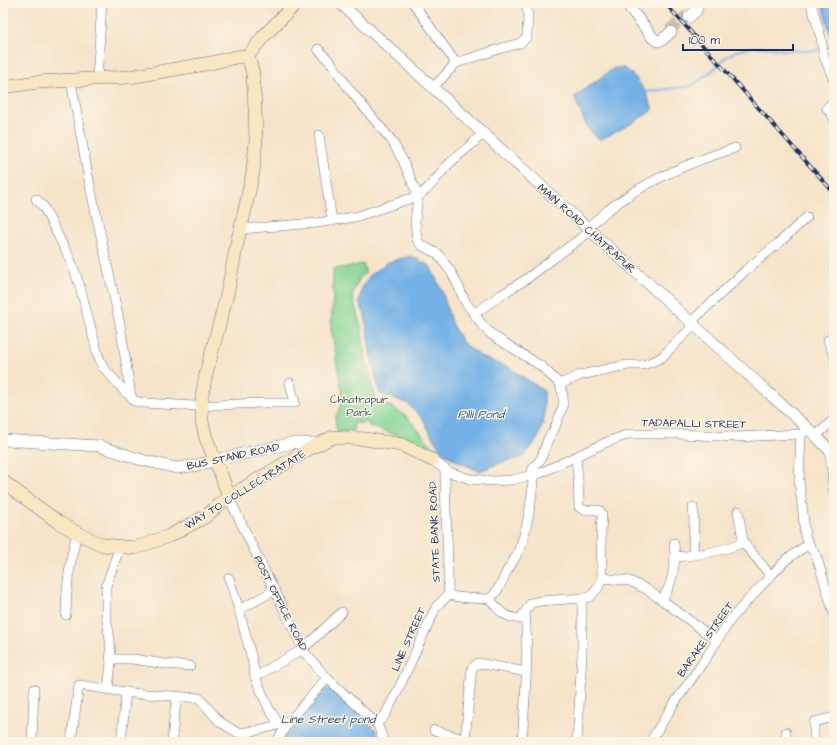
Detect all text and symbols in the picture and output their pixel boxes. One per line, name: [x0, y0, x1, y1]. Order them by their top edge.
scale bar: [683, 26, 793, 52]
text: 100 m: [689, 32, 720, 49]
street label: MAIN ROAD CHATRAPUR: [534, 180, 639, 277]
park label: Chhatrapur Park: [330, 392, 388, 420]
water label: Pilli Pond: [458, 406, 507, 423]
street label: TADAPALLI STREET: [641, 415, 747, 432]
street label: BUS STAND ROAD: [185, 439, 281, 474]
street label: WAY TO COLLECTRATATE: [182, 446, 309, 533]
street label: STATE BANK ROAD: [425, 481, 444, 583]
street label: POST OFFICE ROAD: [250, 553, 311, 653]
street label: BARAKE STREET: [674, 598, 737, 680]
street label: LINE STREET: [388, 605, 429, 674]
water label: Line Street pond: [281, 711, 378, 728]

